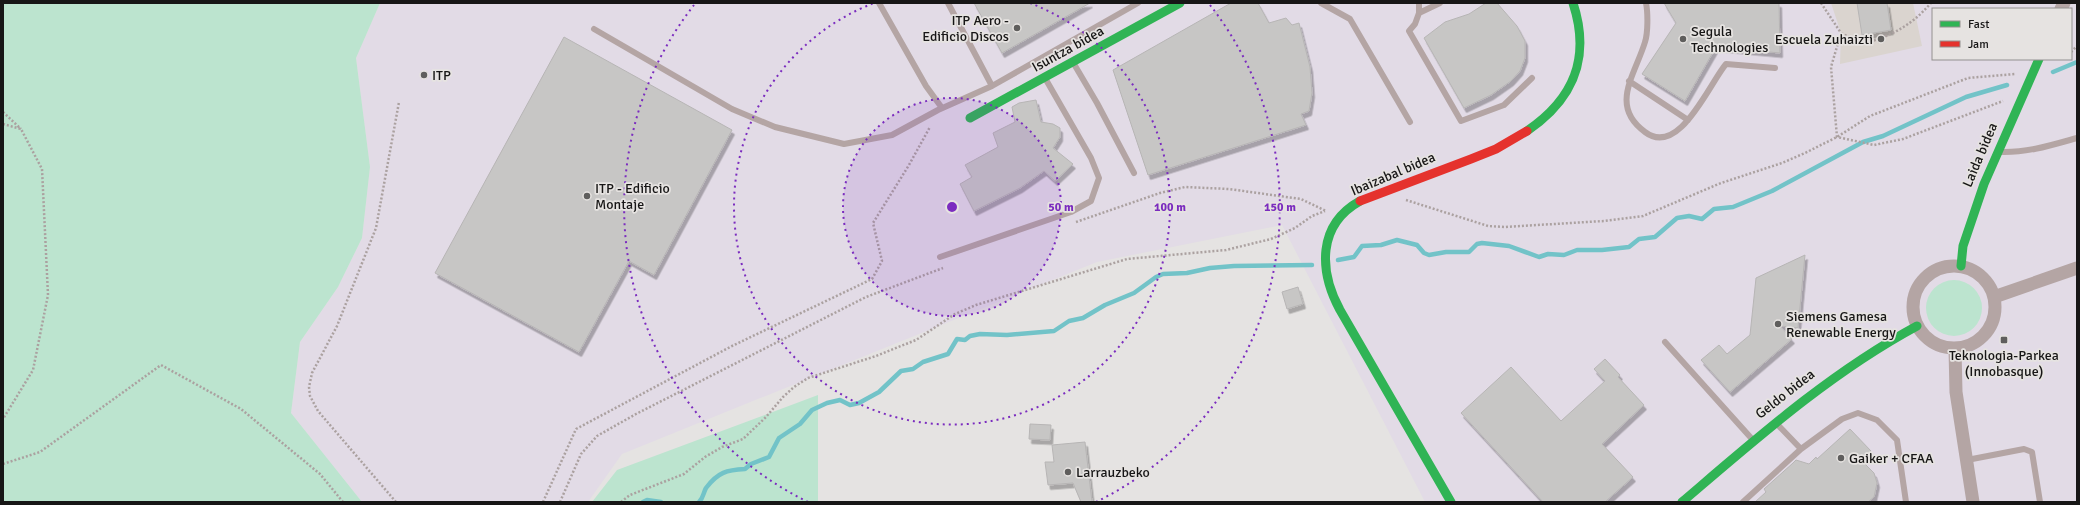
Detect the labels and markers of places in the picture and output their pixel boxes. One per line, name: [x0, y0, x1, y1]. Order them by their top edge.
place label: ITP Aero - Edificio Discos: [922, 12, 1009, 45]
marker: ITP Aero - Edificio Discos: [1012, 23, 1022, 33]
place label: Segula Technologies: [1691, 23, 1768, 56]
place label: Escuela Zuhaizti: [1775, 31, 1873, 48]
marker: Segula Technologies: [1678, 34, 1688, 44]
marker: Escuela Zuhaizti: [1876, 34, 1886, 44]
place label: ITP: [432, 67, 451, 84]
marker: ITP: [419, 70, 429, 80]
place label: ITP - Edificio Montaje: [595, 180, 670, 213]
marker: ITP - Edificio Montaje: [582, 191, 592, 201]
centre of rings: [945, 200, 959, 214]
place label: Siemens Gamesa Renewable Energy: [1786, 308, 1896, 341]
marker: Siemens Gamesa Renewable Energy: [1773, 319, 1783, 329]
marker: Teknologia-Parkea (Innobasque): [1999, 335, 2009, 345]
place label: Teknologia-Parkea (Innobasque): [1949, 347, 2059, 380]
place label: Gaiker + CFAA: [1849, 450, 1934, 467]
marker: Gaiker + CFAA: [1836, 453, 1846, 463]
place label: Larrauzbeko: [1076, 464, 1150, 481]
marker: Larrauzbeko: [1063, 467, 1073, 477]

